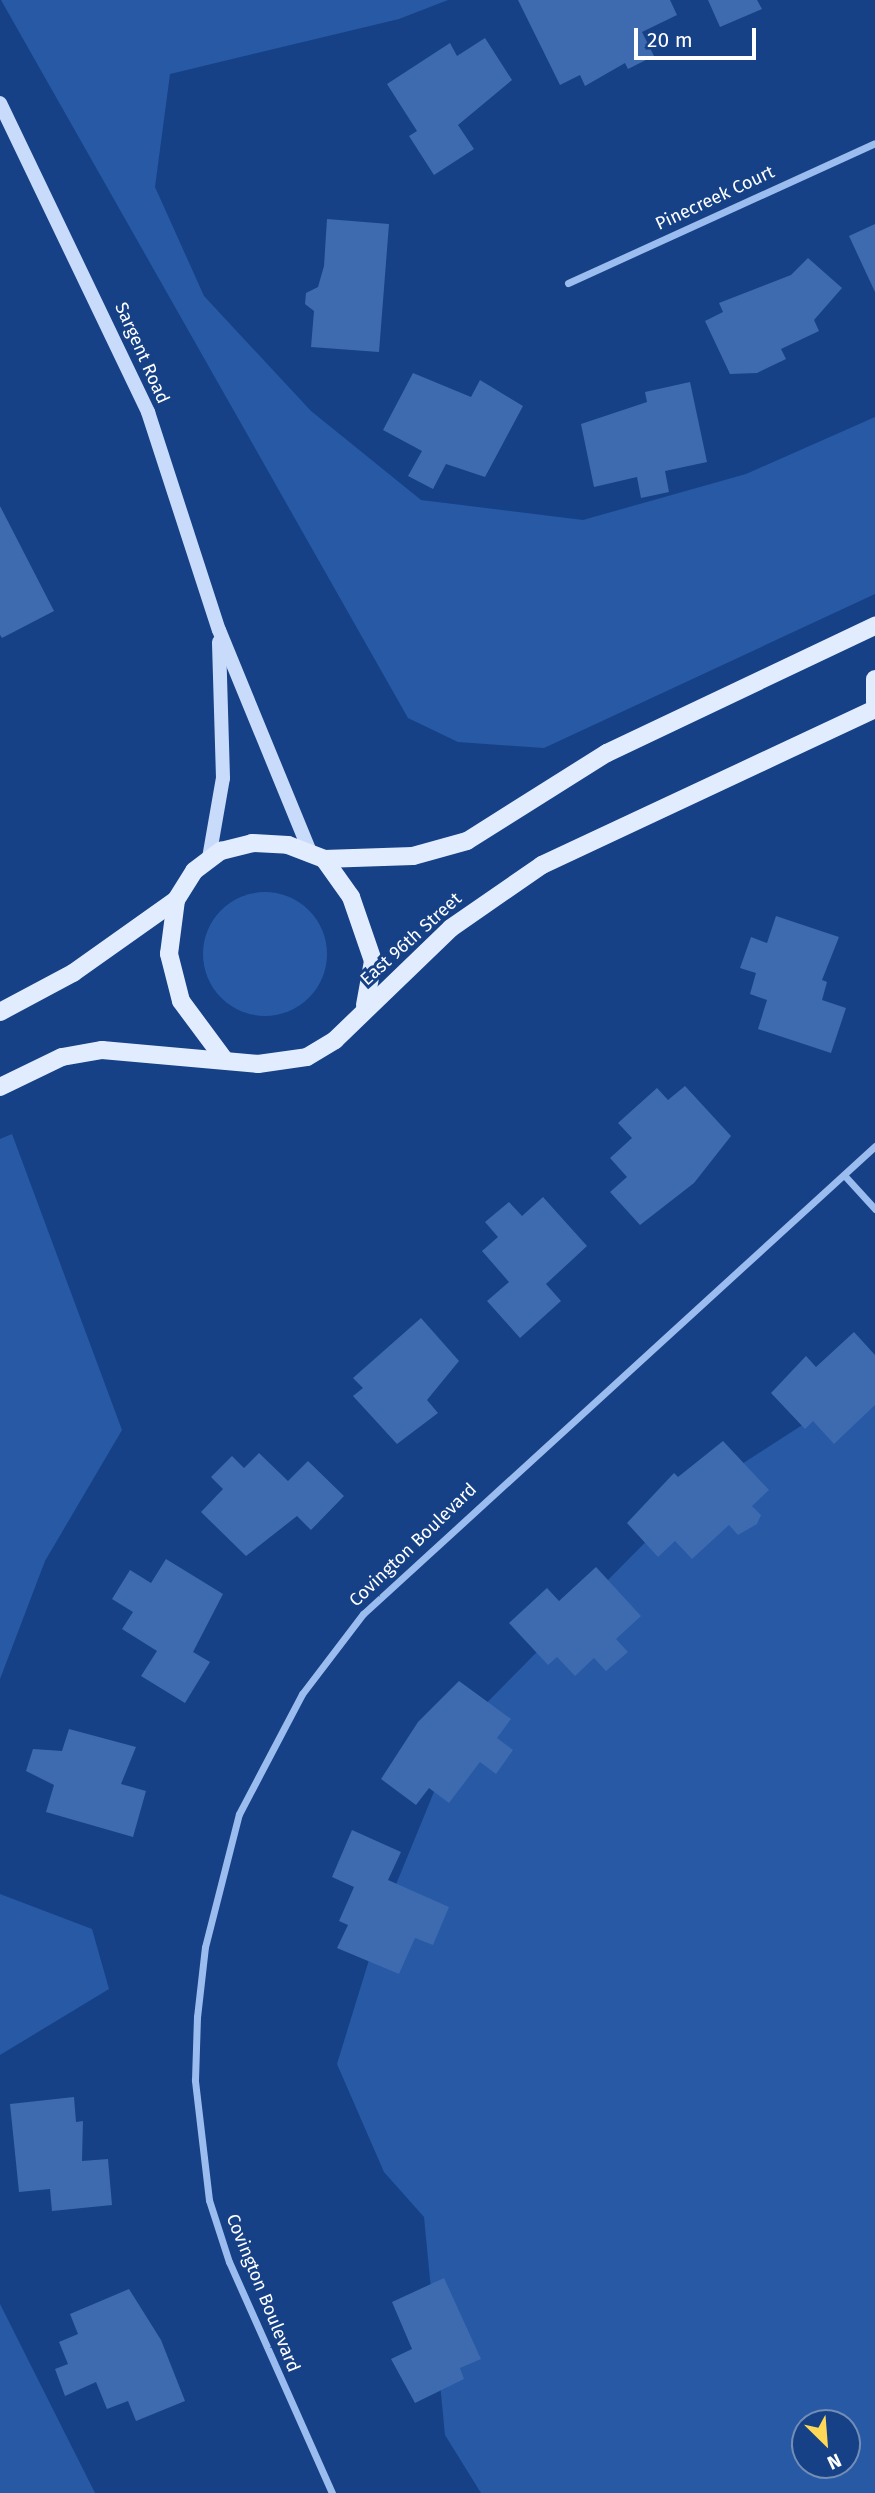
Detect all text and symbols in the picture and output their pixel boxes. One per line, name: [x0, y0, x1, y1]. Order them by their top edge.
scale bar: [637, 14, 760, 58]
text: 20 m: [647, 27, 693, 53]
street label: Pinecreek Court: [652, 161, 778, 235]
street label: Sargent Road: [110, 299, 174, 407]
street label: East 96th Street: [356, 888, 466, 990]
street label: Covington Boulevard: [345, 1479, 481, 1611]
street label: Covington Boulevard: [221, 2211, 305, 2375]
north arrow: [791, 2409, 861, 2479]
text: N: [824, 2449, 845, 2475]

